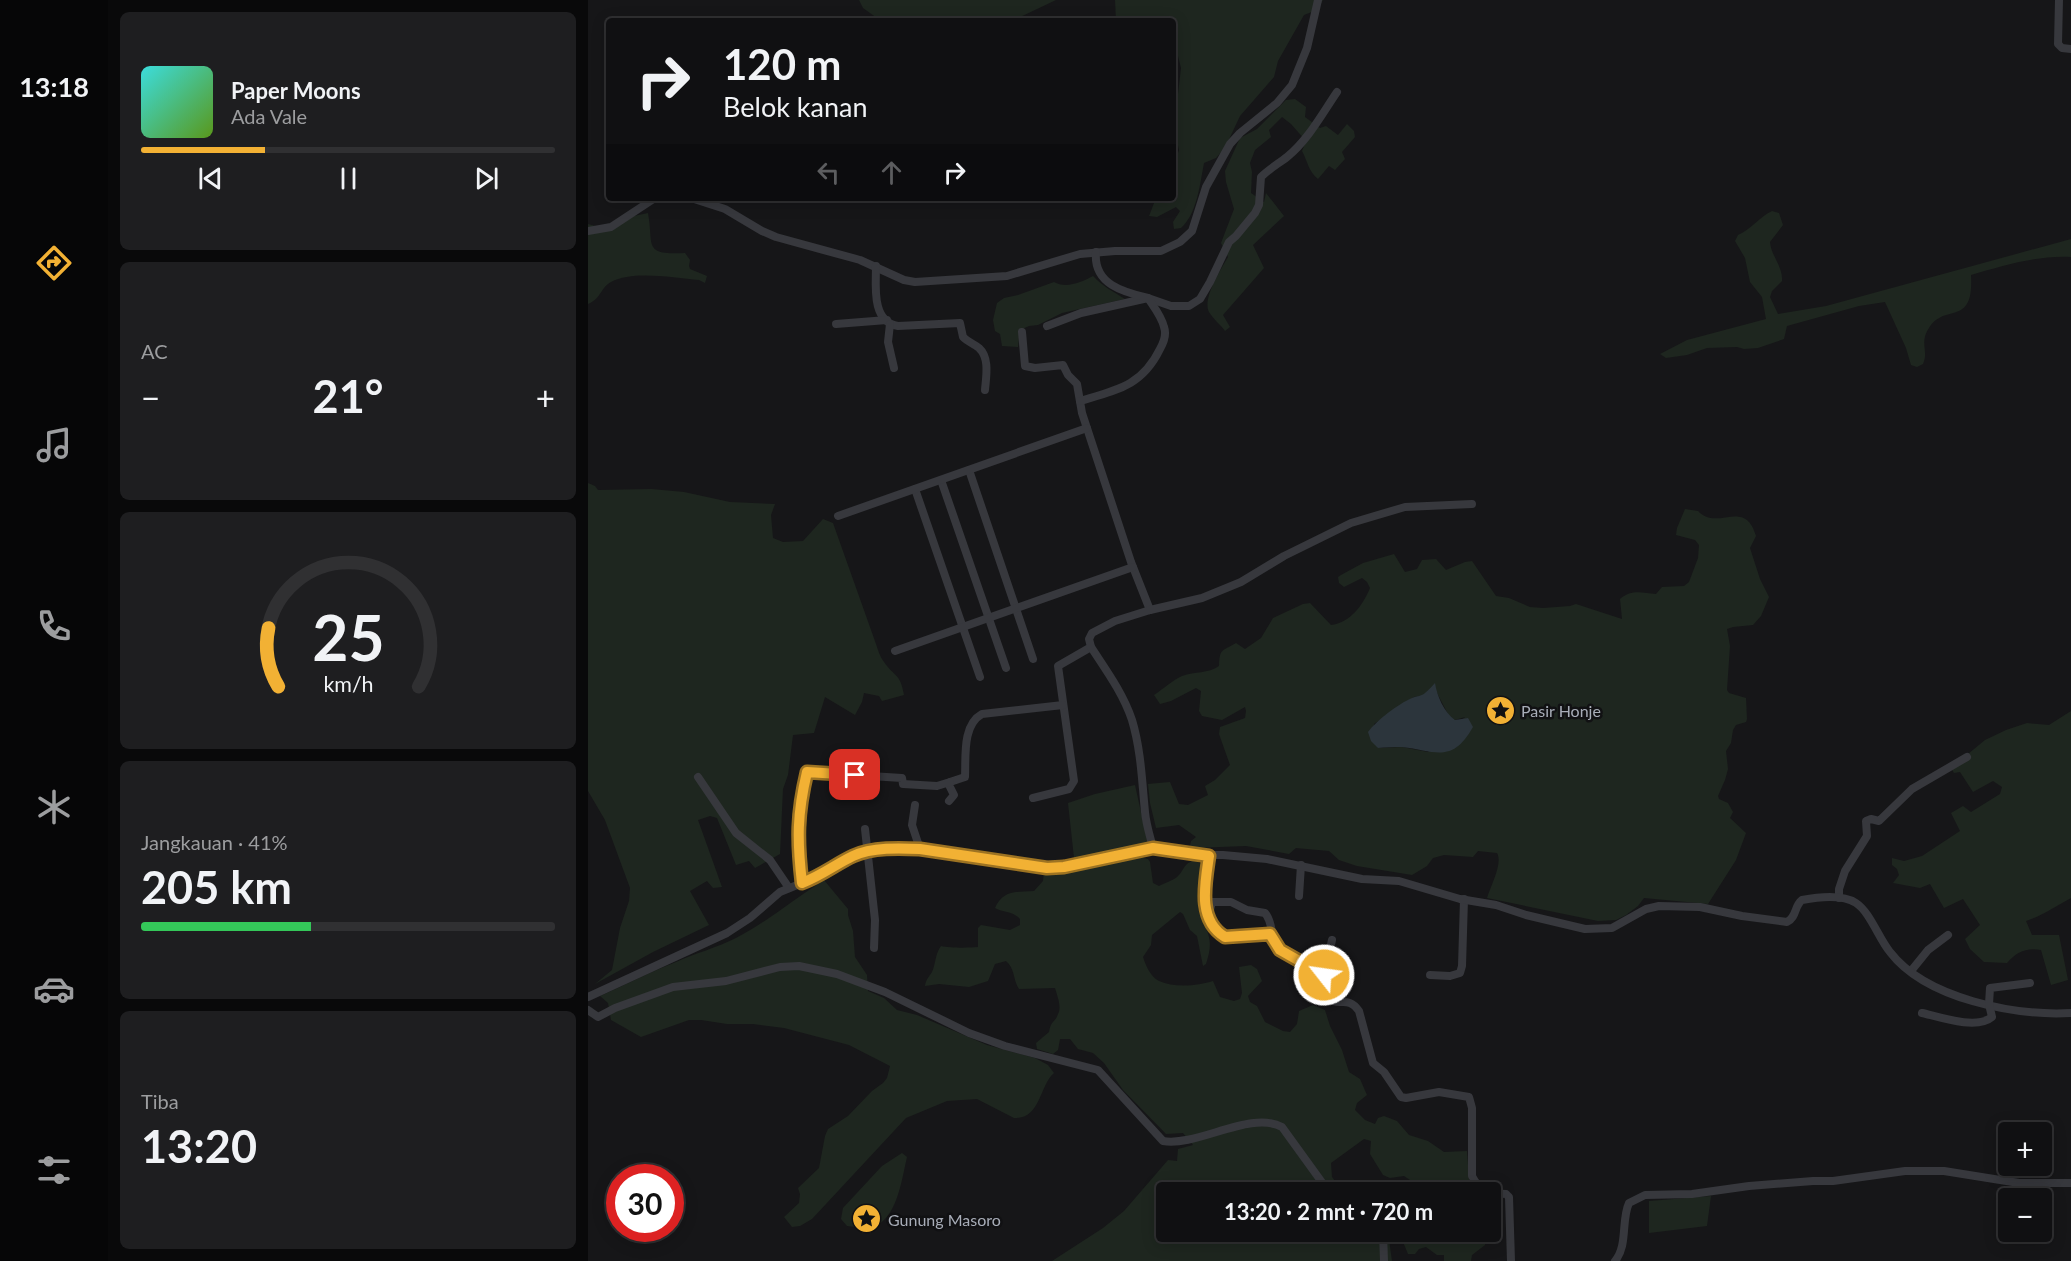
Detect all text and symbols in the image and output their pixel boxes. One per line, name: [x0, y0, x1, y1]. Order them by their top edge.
text: 120 m: [723, 39, 841, 89]
icon: right: [624, 42, 702, 120]
text: 13:18: [19, 70, 89, 103]
text: Paper Moons: [231, 77, 361, 104]
text: Belok kanan: [723, 90, 868, 123]
text: Ada Vale: [231, 104, 307, 128]
icon: left: [812, 156, 845, 189]
icon: ahead: [875, 156, 908, 189]
icon: right: [938, 156, 971, 189]
icon: previous: [194, 162, 227, 195]
icon: pause: [332, 162, 365, 195]
icon: next: [470, 162, 503, 195]
icon: directions: [33, 242, 75, 284]
text: AC: [141, 339, 168, 363]
text: 21°: [313, 369, 383, 423]
text: −: [141, 377, 160, 417]
text: +: [536, 377, 555, 417]
icon: music: [33, 424, 75, 466]
text: 25: [312, 600, 384, 675]
icon: phone: [33, 605, 75, 647]
text: km/h: [323, 672, 373, 698]
place icon: Pasir Honje: [1484, 694, 1516, 726]
place label: Pasir Honje: [1521, 701, 1601, 720]
pin: [829, 749, 880, 800]
icon: arrive: [838, 758, 871, 791]
icon: climate: [33, 786, 75, 828]
text: Jangkauan · 41%: [141, 830, 288, 854]
text: 205 km: [141, 860, 292, 914]
position arrow: [1292, 943, 1356, 1007]
icon: car: [33, 968, 75, 1010]
text: Tiba: [141, 1089, 179, 1113]
text: 13:20: [141, 1119, 257, 1173]
map controls: [1998, 1122, 2052, 1242]
button: +: [1998, 1122, 2052, 1176]
icon: filters: [33, 1149, 75, 1191]
speed limit sign: 30: [606, 1164, 684, 1242]
button: −: [1998, 1188, 2052, 1242]
text: 13:20 · 2 mnt · 720 m: [1224, 1198, 1433, 1225]
place icon: Gunung Masoro: [851, 1203, 883, 1235]
place label: Gunung Masoro: [888, 1210, 1001, 1229]

